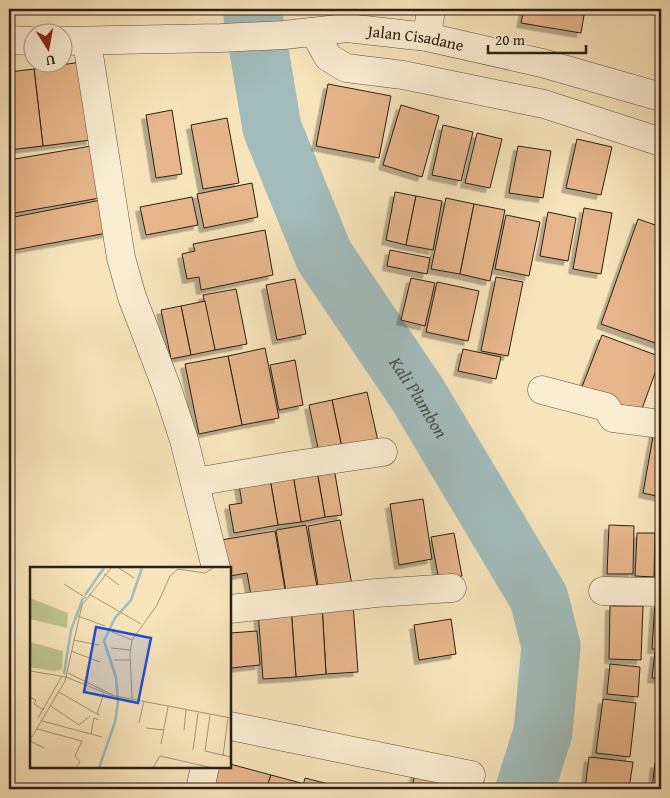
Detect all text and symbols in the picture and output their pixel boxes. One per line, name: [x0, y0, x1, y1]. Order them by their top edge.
street label: Jalan Cisadane: [365, 18, 466, 57]
north arrow: [22, 22, 72, 72]
scale bar: [488, 22, 585, 54]
text: 20 m: [495, 29, 526, 50]
text: U: [43, 50, 57, 72]
water label: Kali Plumbon: [382, 350, 455, 443]
inset map: [30, 567, 231, 768]

